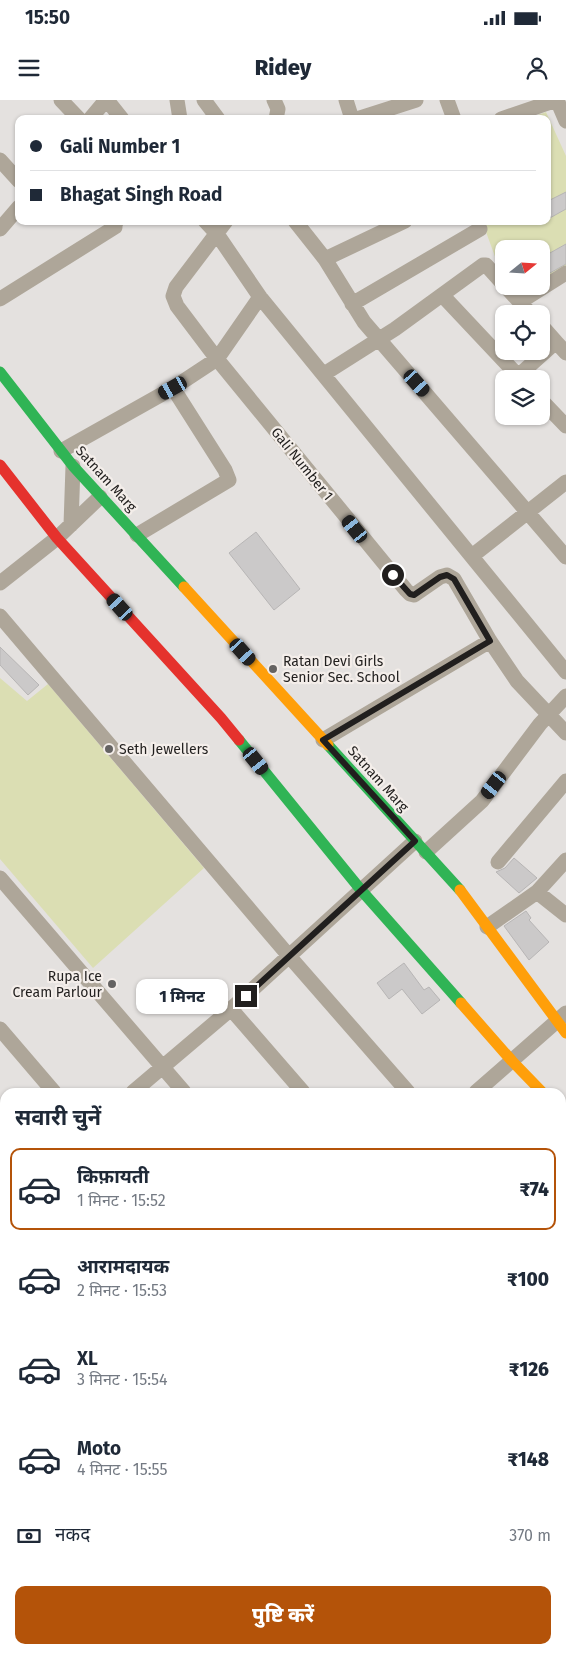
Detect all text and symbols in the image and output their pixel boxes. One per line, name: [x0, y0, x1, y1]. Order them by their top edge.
text: 15:50: [25, 6, 70, 29]
icon: menu: [15, 54, 43, 82]
text: Ridey: [255, 54, 311, 81]
icon: person: [523, 54, 551, 82]
text: Gali Number 1: [60, 135, 180, 158]
text: Bhagat Singh Road: [60, 183, 222, 206]
north arrow: [495, 240, 550, 295]
map controls: [495, 240, 550, 425]
button: locate: [495, 305, 550, 360]
car: [401, 367, 432, 399]
button: layers: [495, 370, 550, 425]
car: [156, 374, 189, 402]
street label: Gali Number 1: [267, 424, 337, 504]
street label: Satnam Marg: [72, 443, 141, 516]
car: [339, 513, 370, 545]
route start: [382, 564, 404, 586]
car: [104, 591, 135, 623]
car: [227, 636, 258, 668]
place label: Ratan Devi Girls Senior Sec. School: [283, 653, 400, 686]
marker: Ratan Devi Girls Senior Sec. School: [267, 663, 279, 675]
place label: Seth Jewellers: [119, 741, 209, 758]
marker: Seth Jewellers: [103, 743, 115, 755]
street label: Satnam Marg: [344, 743, 413, 816]
car: [240, 745, 271, 777]
car: [478, 769, 509, 801]
place label: Rupa Ice Cream Parlour: [12, 968, 103, 1001]
marker: Rupa Ice Cream Parlour: [106, 978, 118, 990]
callout: 1 मिनट: [136, 978, 228, 1014]
route end: [235, 985, 257, 1007]
text: 1 मिनट: [159, 987, 205, 1006]
text: सवारी चुनें: [15, 1104, 101, 1131]
text: किफ़ायती: [77, 1165, 149, 1188]
icon: car: [17, 1167, 62, 1212]
text: ₹74: [519, 1178, 549, 1201]
text: 1 मिनट · 15:52: [77, 1191, 166, 1210]
text: आरामदायक: [77, 1255, 169, 1278]
icon: car: [17, 1257, 62, 1302]
text: ₹100: [507, 1268, 549, 1291]
text: 2 मिनट · 15:53: [77, 1281, 167, 1300]
icon: car: [17, 1347, 62, 1392]
text: XL: [77, 1347, 98, 1370]
text: ₹126: [509, 1358, 549, 1381]
text: 3 मिनट · 15:54: [77, 1370, 168, 1389]
icon: car: [17, 1437, 62, 1482]
text: Moto: [77, 1437, 121, 1460]
text: ₹148: [508, 1448, 549, 1471]
text: 4 मिनट · 15:55: [77, 1460, 168, 1479]
icon: cash: [15, 1522, 43, 1550]
text: नकद: [55, 1523, 90, 1546]
text: 370 m: [509, 1526, 551, 1545]
button: पुष्टि करें: [15, 1586, 551, 1644]

